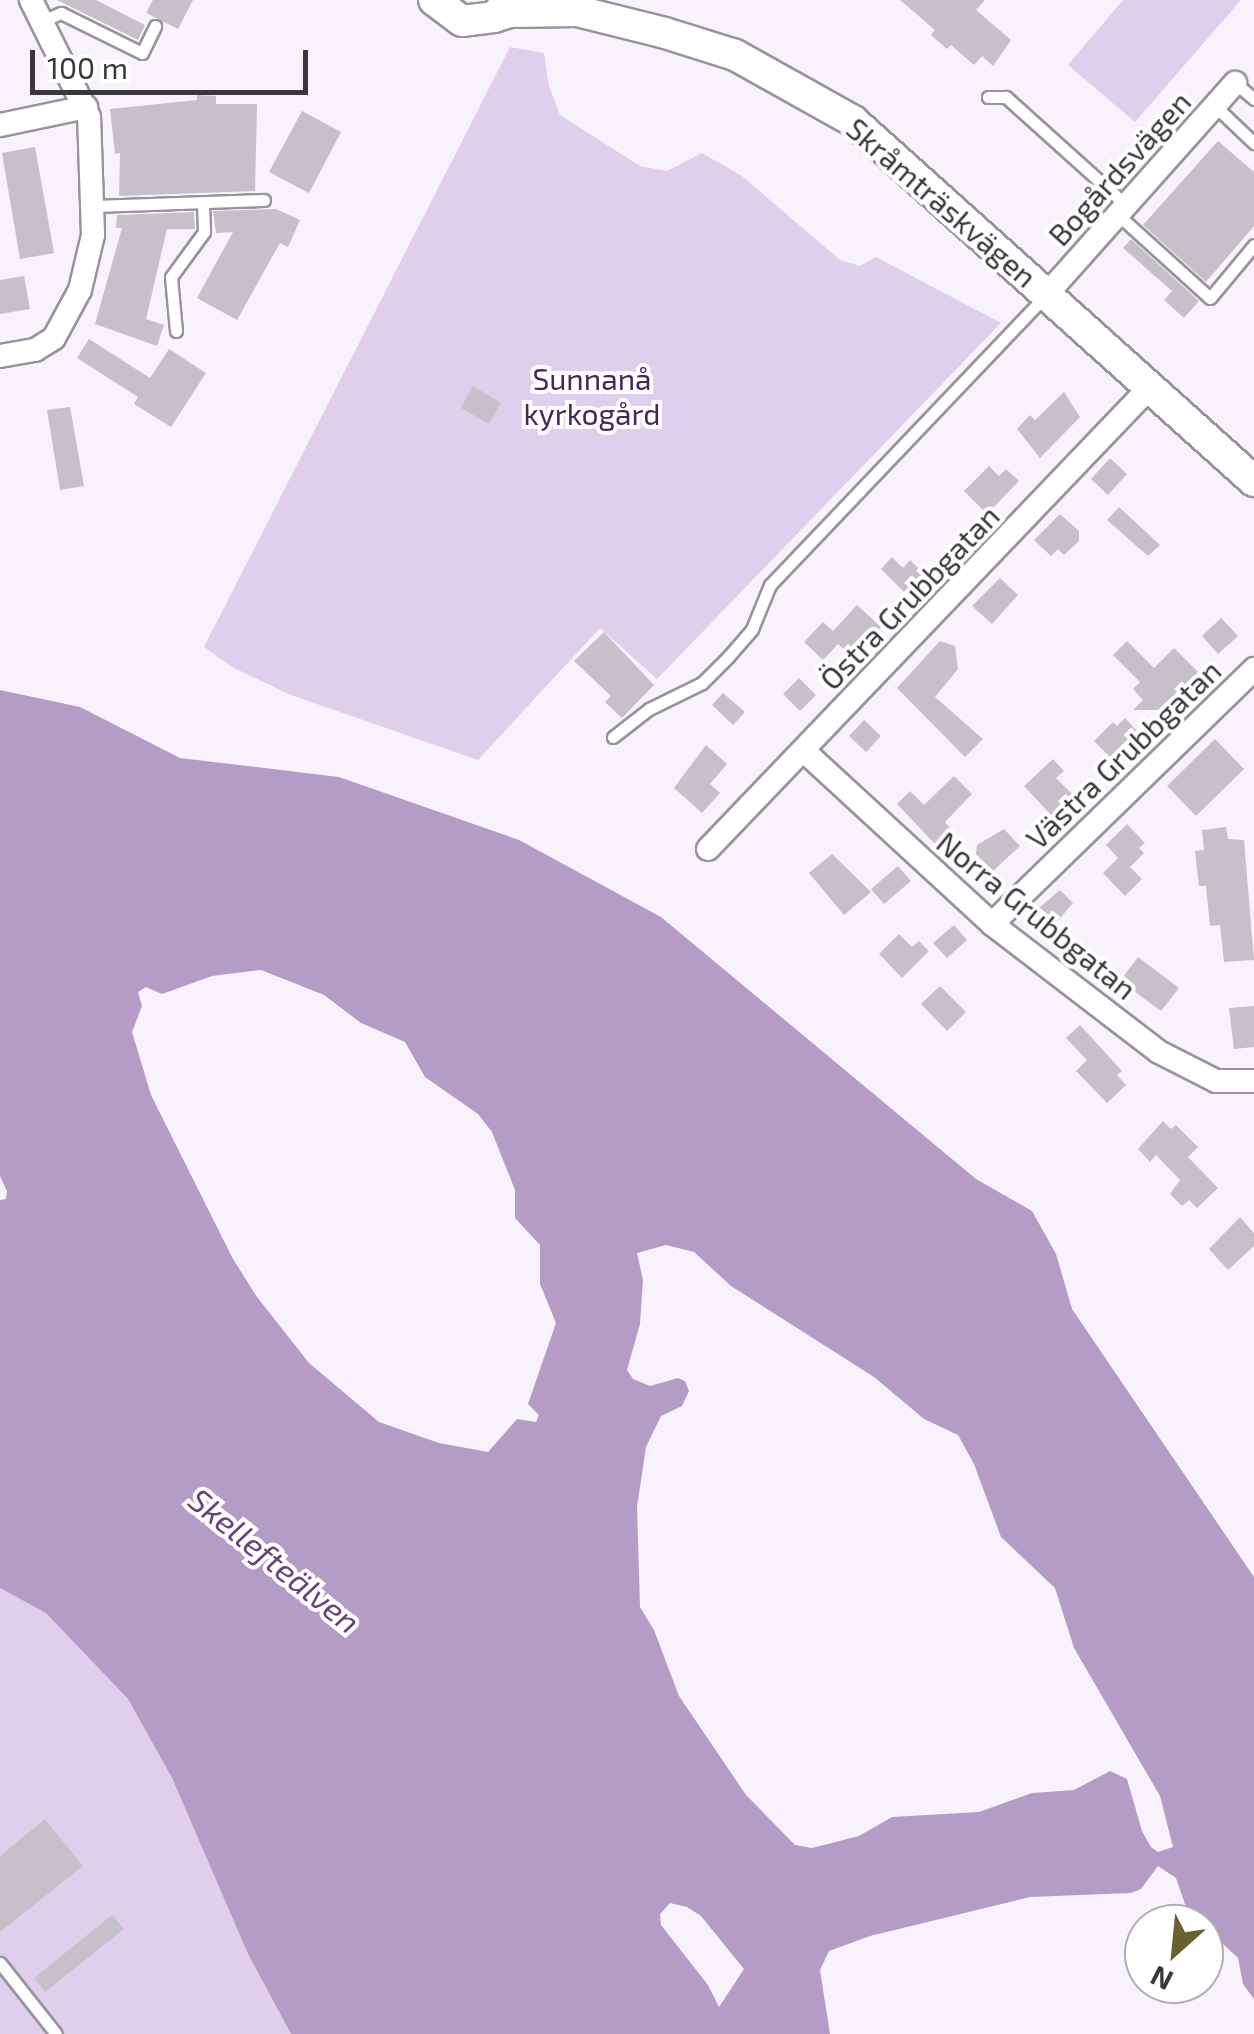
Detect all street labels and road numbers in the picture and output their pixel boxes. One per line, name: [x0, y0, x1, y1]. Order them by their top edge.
street label: Bogårdsvägen: [1040, 83, 1198, 253]
street label: Skråmträskvägen: [840, 110, 1044, 294]
street label: Östra Grubbgatan: [812, 497, 1006, 697]
street label: Västra Grubbgatan: [1018, 652, 1228, 856]
street label: Norra Grubbgatan: [930, 824, 1144, 1006]

